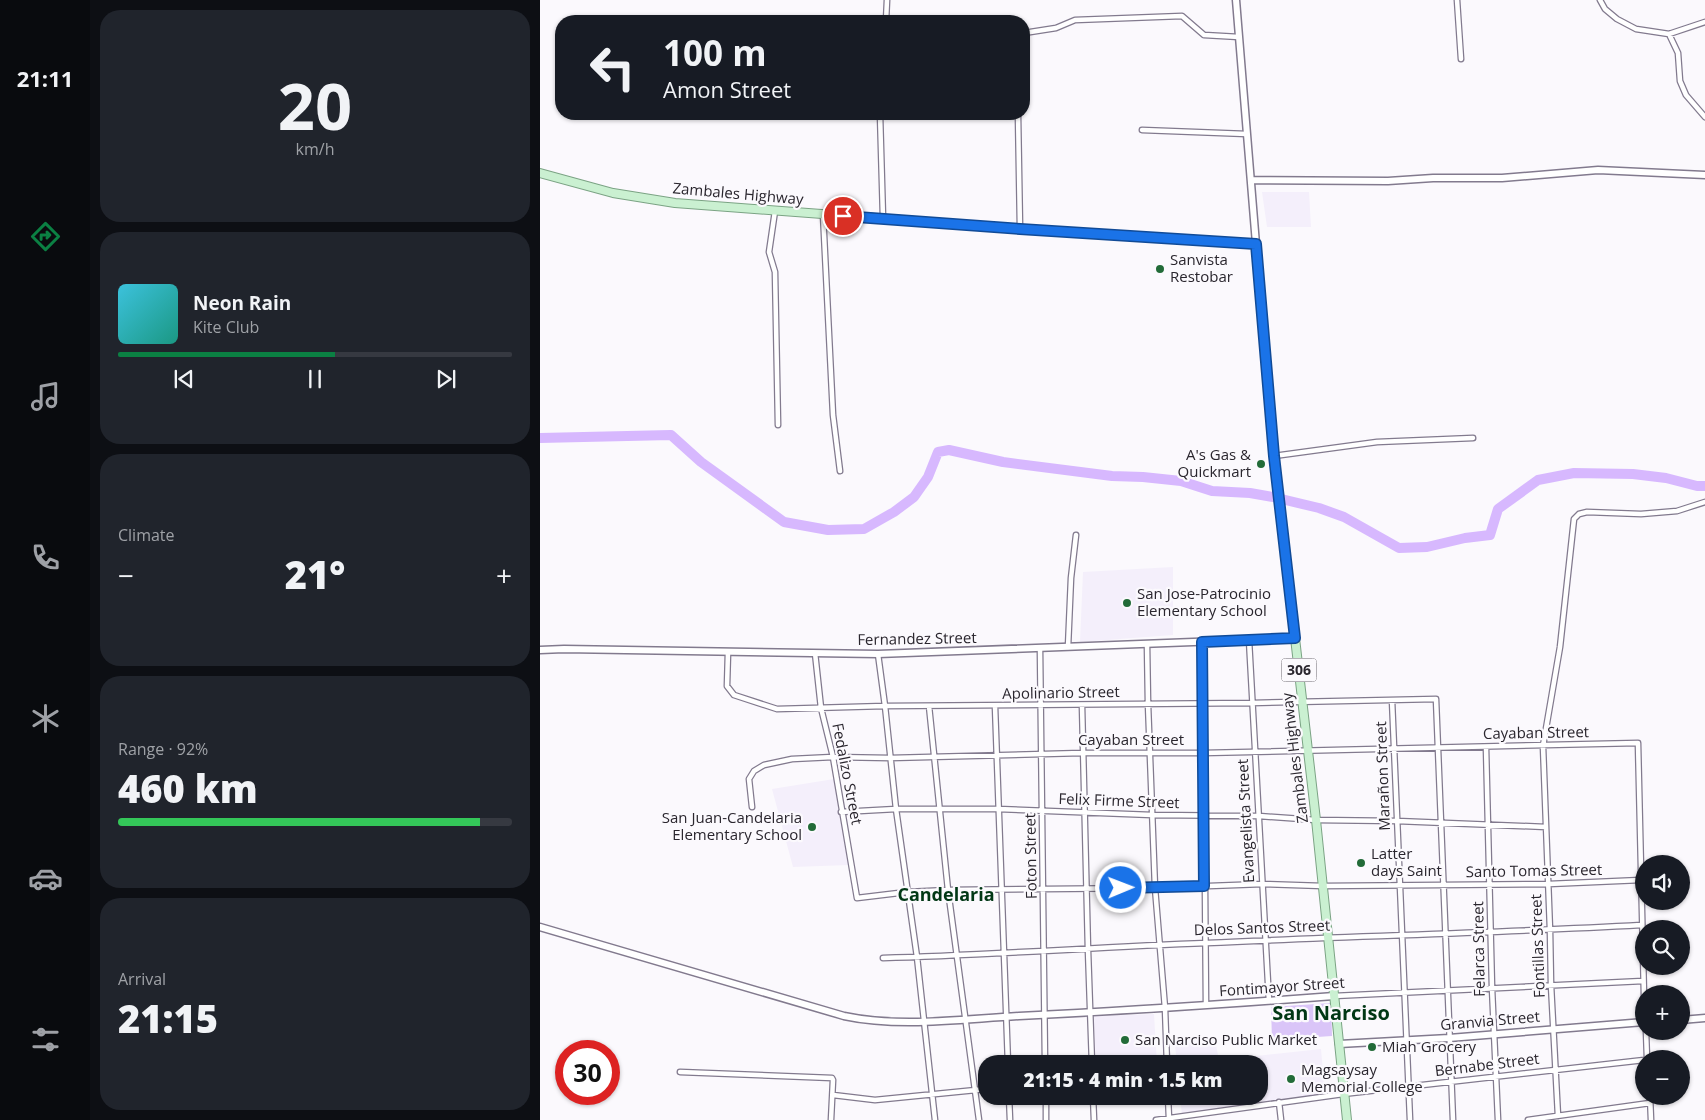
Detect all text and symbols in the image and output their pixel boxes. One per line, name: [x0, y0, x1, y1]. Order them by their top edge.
text: 100 m: [663, 29, 767, 76]
icon: left: [580, 35, 645, 100]
text: 20: [278, 61, 352, 149]
text: 21:11: [17, 63, 73, 93]
text: Amon Street: [663, 74, 791, 104]
text: km/h: [296, 138, 334, 160]
street label: Zambales Highway: [672, 177, 805, 209]
pin: [822, 195, 864, 237]
icon: arrive: [829, 202, 857, 230]
icon: directions: [28, 219, 63, 254]
place label: Sanvista Restobar: [1170, 249, 1233, 286]
marker: Sanvista Restobar: [1154, 263, 1166, 275]
text: Neon Rain: [193, 290, 291, 316]
text: Kite Club: [193, 316, 259, 338]
icon: previous: [170, 365, 198, 393]
icon: pause: [301, 365, 329, 393]
icon: next: [432, 365, 460, 393]
icon: music: [28, 379, 63, 414]
place label: A's Gas & Quickmart: [1178, 444, 1251, 481]
marker: A's Gas & Quickmart: [1255, 458, 1267, 470]
text: Climate: [118, 524, 175, 546]
icon: phone: [28, 540, 63, 575]
text: 21°: [285, 548, 345, 600]
text: −: [118, 556, 134, 594]
text: +: [496, 556, 512, 594]
place label: San Jose-Patrocinio Elementary School: [1137, 583, 1271, 620]
marker: San Jose-Patrocinio Elementary School: [1121, 597, 1133, 609]
street label: Fernandez Street: [857, 627, 977, 649]
road number: 306: [1282, 658, 1316, 682]
street label: Apolinario Street: [1002, 681, 1120, 703]
street label: Zambales Highway: [1276, 691, 1312, 824]
icon: climate: [28, 701, 63, 736]
street label: Fedalizo Street: [828, 721, 868, 826]
street label: Marañon Street: [1370, 721, 1394, 831]
street label: Cayaban Street: [1483, 721, 1589, 743]
street label: Cayaban Street: [1078, 729, 1184, 749]
text: Range · 92%: [118, 738, 208, 760]
street label: Evangelista Street: [1232, 759, 1258, 884]
text: 460 km: [118, 762, 258, 814]
street label: Felix Firme Street: [1058, 788, 1180, 812]
place label: San Juan-Candelaria Elementary School: [662, 807, 802, 844]
street label: Foton Street: [1019, 813, 1041, 899]
marker: San Juan-Candelaria Elementary School: [806, 821, 818, 833]
place label: Latter days Saint: [1371, 843, 1442, 880]
map controls: [1635, 855, 1690, 1105]
button: sound: [1635, 855, 1690, 910]
marker: Latter days Saint: [1355, 857, 1367, 869]
street label: Santo Tomas Street: [1466, 859, 1602, 881]
icon: car: [28, 861, 63, 896]
position arrow: [1094, 861, 1146, 913]
district label: Candelaria: [897, 882, 995, 906]
street label: Fontillas Street: [1525, 894, 1549, 998]
street label: Felarca Street: [1467, 901, 1489, 997]
street label: Delos Santos Street: [1194, 915, 1330, 939]
button: search: [1635, 920, 1690, 975]
text: Arrival: [118, 968, 166, 990]
street label: Fontimayor Street: [1218, 972, 1345, 1000]
button: +: [1635, 985, 1690, 1040]
text: 21:15: [118, 992, 218, 1044]
district label: San Narciso: [1272, 999, 1390, 1026]
street label: Granvia Street: [1439, 1006, 1541, 1034]
icon: filters: [28, 1022, 63, 1057]
place label: San Narciso Public Market: [1135, 1029, 1317, 1049]
marker: San Narciso Public Market: [1119, 1034, 1131, 1046]
place label: Miah Grocery: [1382, 1036, 1477, 1056]
speed limit sign: 30: [555, 1040, 620, 1105]
marker: Miah Grocery: [1366, 1041, 1378, 1053]
street label: Bernabe Street: [1433, 1048, 1540, 1080]
button: −: [1635, 1050, 1690, 1105]
place label: Magsaysay Memorial College: [1301, 1059, 1423, 1096]
text: 21:15 · 4 min · 1.5 km: [1024, 1067, 1222, 1093]
marker: Magsaysay Memorial College: [1285, 1073, 1297, 1085]

